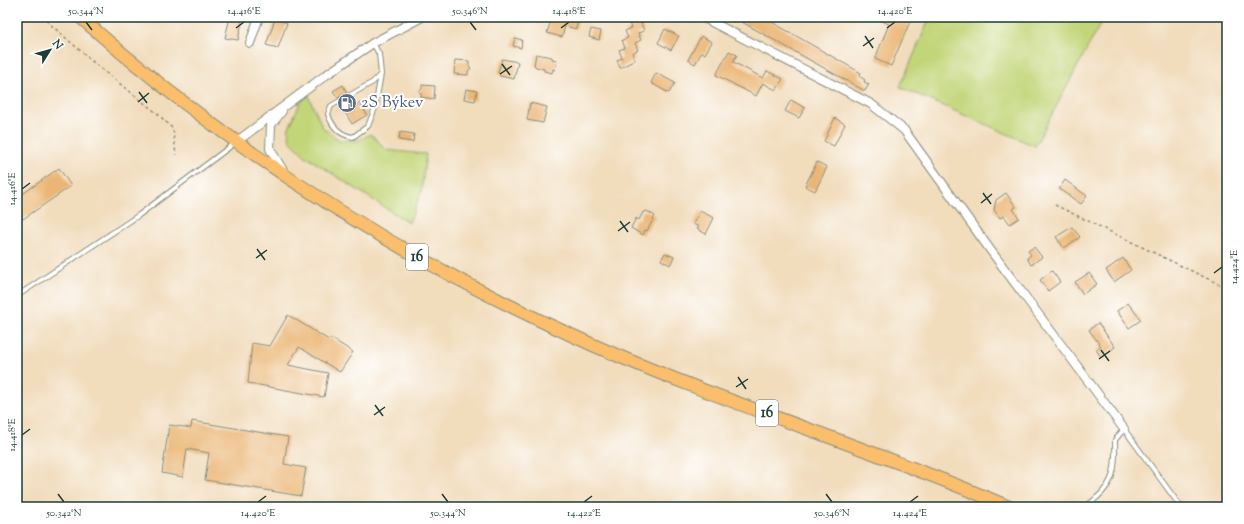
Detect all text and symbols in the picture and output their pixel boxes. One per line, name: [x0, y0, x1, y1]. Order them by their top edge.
text: 50.344°N: [67, 4, 104, 19]
text: 14.416°E: [228, 4, 261, 19]
text: 50.346°N: [451, 4, 488, 19]
text: 14.418°E: [552, 4, 586, 19]
text: 14.420°E: [878, 4, 912, 19]
north arrow: [30, 30, 70, 70]
text: N: [48, 35, 66, 53]
fuel station icon: 2S Býkev: [336, 92, 358, 114]
place label: 2S Býkev: [361, 92, 424, 115]
text: 14.416°E: [5, 173, 20, 206]
road number: 16: [406, 244, 428, 270]
text: 14.424°E: [1227, 250, 1242, 284]
road number: 16: [756, 400, 778, 426]
text: 14.418°E: [5, 418, 20, 452]
text: 50.342°N: [45, 506, 82, 521]
text: 14.420°E: [241, 506, 275, 521]
text: 50.344°N: [429, 506, 466, 521]
text: 14.422°E: [567, 506, 601, 521]
text: 50.346°N: [813, 506, 850, 521]
text: 14.424°E: [893, 506, 927, 521]

